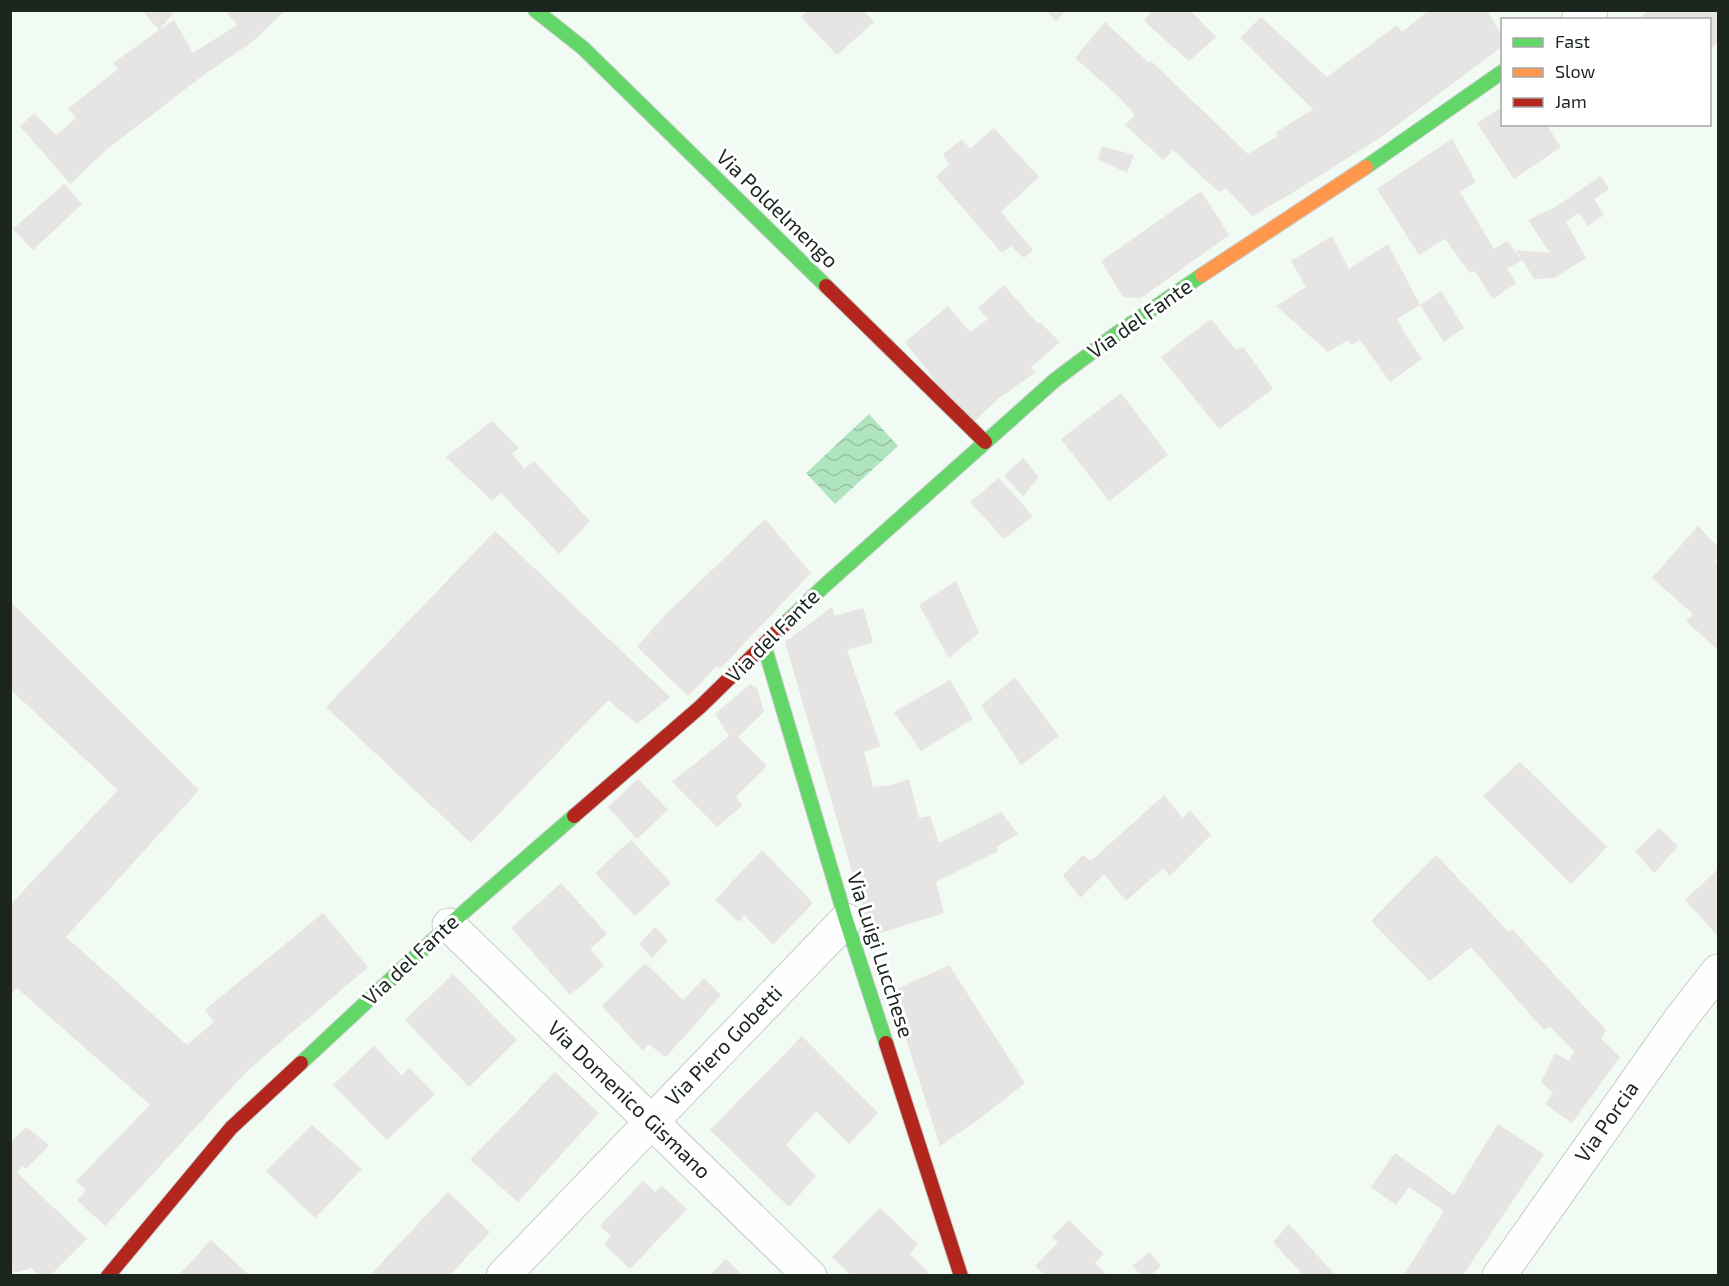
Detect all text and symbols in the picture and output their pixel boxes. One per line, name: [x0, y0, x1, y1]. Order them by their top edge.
legend: [1501, 18, 1711, 126]
text: Fast: [1555, 30, 1590, 52]
text: Slow: [1555, 60, 1596, 82]
text: Jam: [1555, 90, 1587, 112]
street label: Via Poldelmengo: [712, 143, 844, 272]
street label: Via del Fante: [1082, 273, 1196, 363]
street label: Via del Fante: [720, 583, 824, 687]
street label: Via Luigi Lucchese: [843, 869, 920, 1040]
street label: Via del Fante: [357, 908, 463, 1010]
street label: Via Piero Gobetti: [659, 980, 787, 1110]
street label: Via Domenico Gismano: [543, 1015, 717, 1183]
street label: Via Porcia: [1569, 1076, 1643, 1167]

